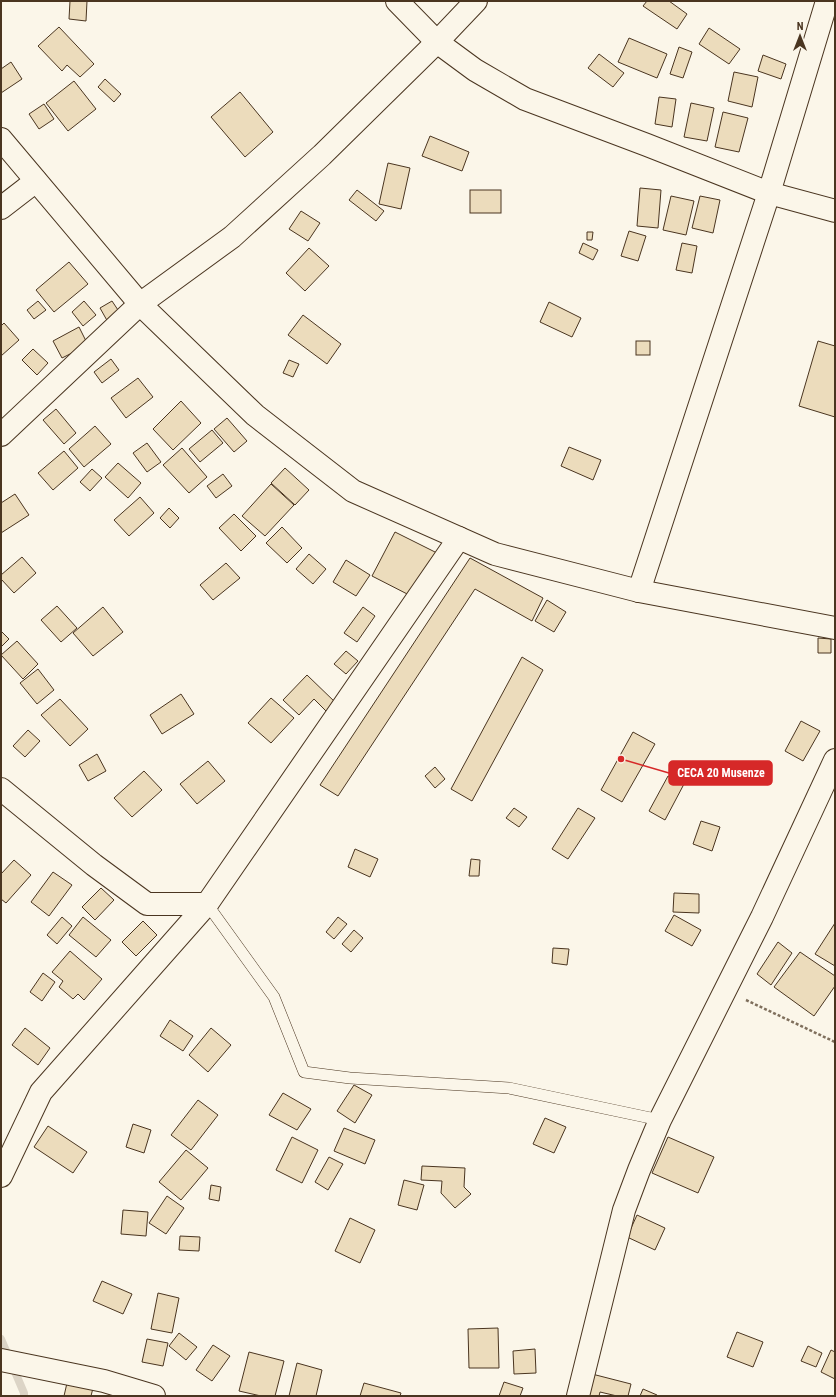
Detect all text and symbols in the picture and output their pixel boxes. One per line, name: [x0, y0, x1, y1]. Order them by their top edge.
north arrow: [780, 16, 820, 56]
text: N: [797, 20, 804, 33]
callout: CECA 20 Musenze: [669, 761, 772, 785]
text: CECA 20 Musenze: [677, 766, 765, 780]

